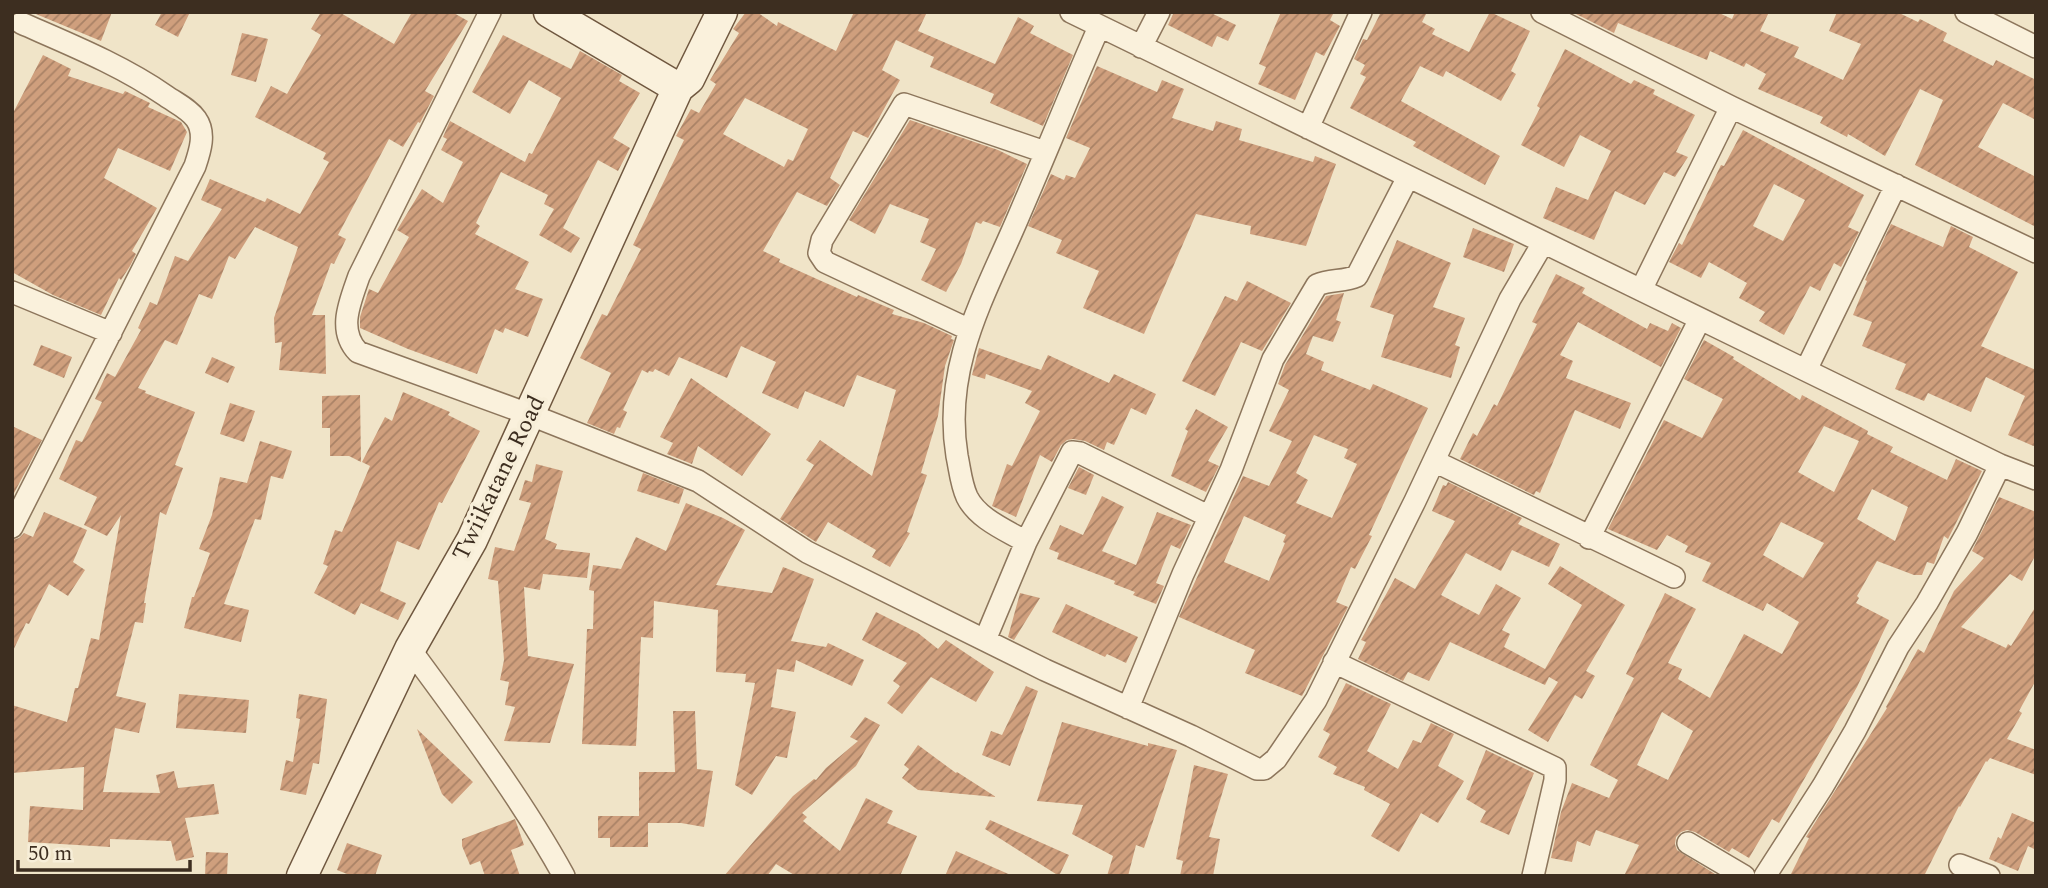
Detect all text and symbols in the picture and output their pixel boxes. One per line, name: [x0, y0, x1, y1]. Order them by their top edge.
street label: Twiikatane Road: [443, 389, 555, 567]
scale bar: [18, 828, 189, 872]
text: 50 m: [28, 838, 72, 870]

